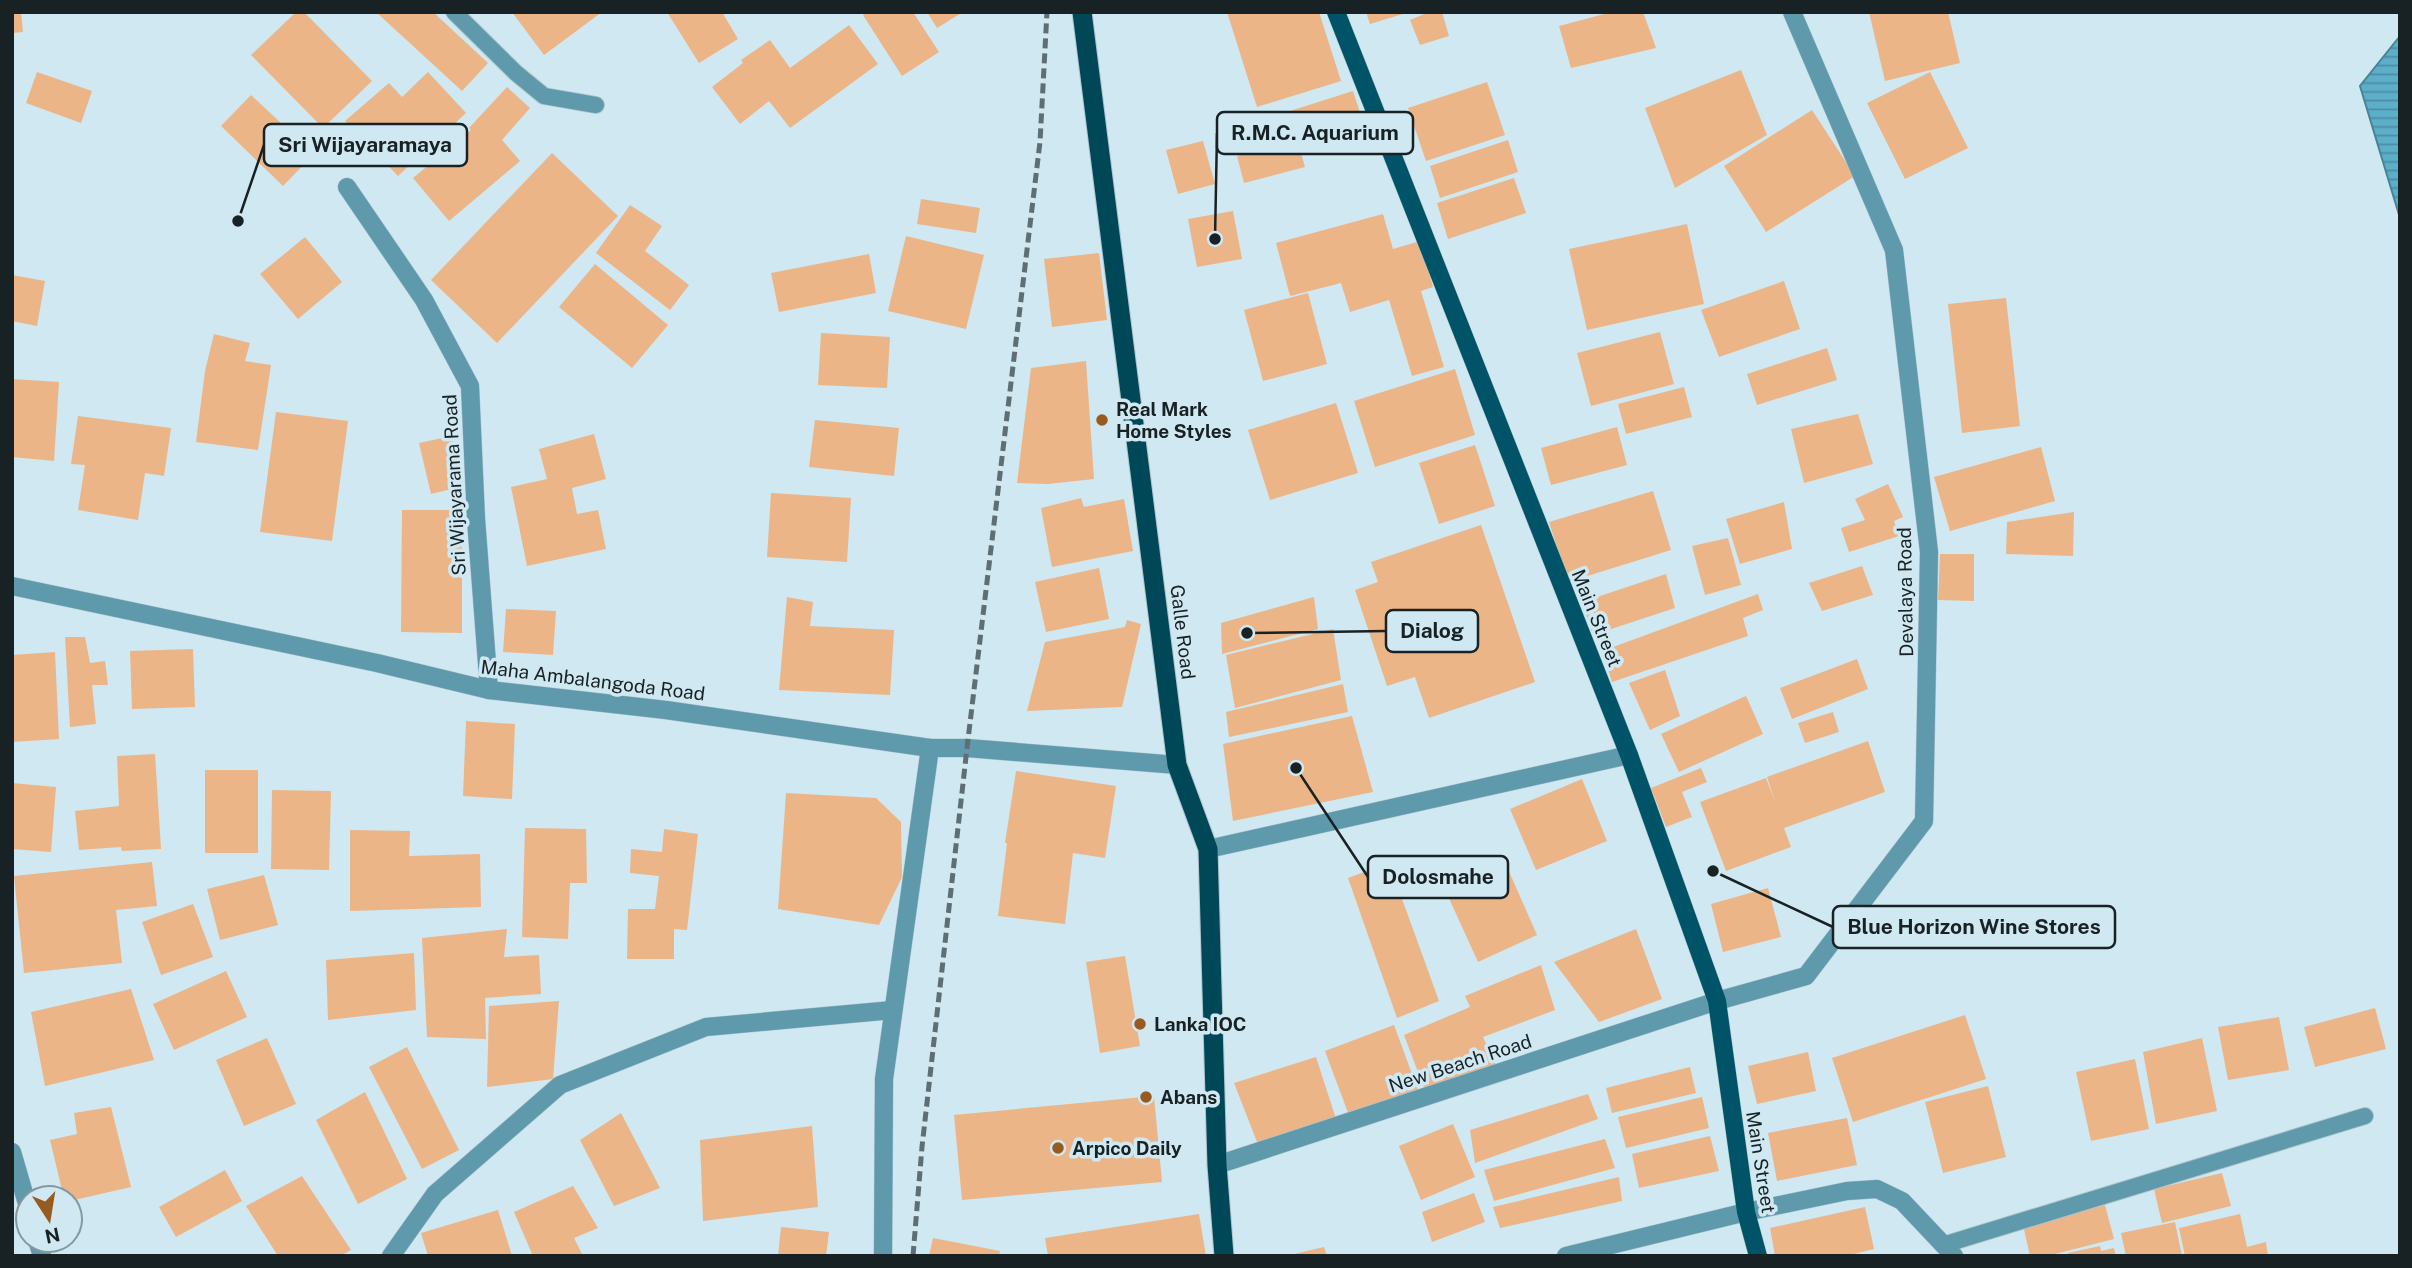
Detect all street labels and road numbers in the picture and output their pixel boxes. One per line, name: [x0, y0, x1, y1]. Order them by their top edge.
street label: Sri Wijayarama Road: [438, 394, 470, 576]
street label: Devalaya Road: [1893, 527, 1917, 657]
street label: Main Street: [1567, 566, 1627, 670]
street label: Galle Road: [1166, 583, 1200, 681]
street label: Maha Ambalangoda Road: [480, 655, 706, 705]
street label: New Beach Road: [1386, 1030, 1534, 1096]
street label: Main Street: [1742, 1109, 1780, 1215]

